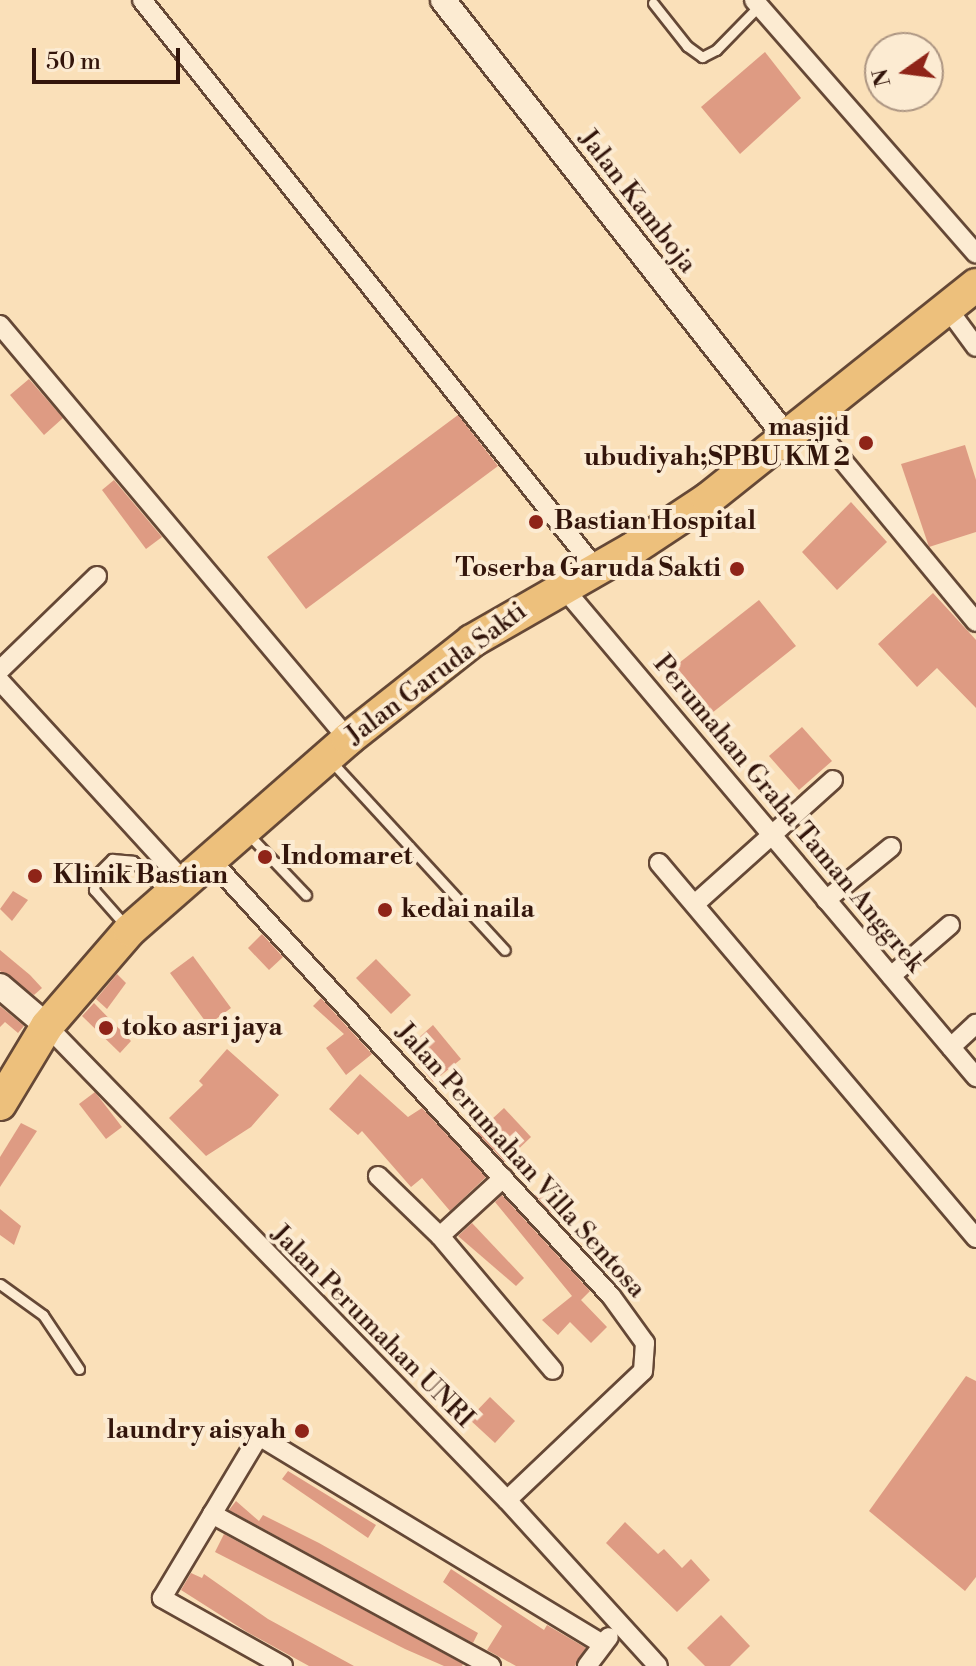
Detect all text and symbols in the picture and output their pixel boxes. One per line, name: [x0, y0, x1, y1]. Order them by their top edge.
scale bar: [36, 32, 184, 82]
north arrow: [864, 32, 944, 112]
text: 50 m: [46, 47, 101, 77]
text: N: [867, 66, 897, 89]
street label: Jalan Kamboja: [571, 124, 703, 280]
place label: masjid ubudiyah;SPBU KM 2: [584, 412, 850, 474]
marker: masjid ubudiyah;SPBU KM 2: [857, 434, 875, 452]
place label: Bastian Hospital: [554, 506, 756, 538]
marker: Bastian Hospital: [525, 511, 547, 533]
place label: Toserba Garuda Sakti: [456, 553, 721, 585]
marker: Toserba Garuda Sakti: [728, 560, 746, 578]
street label: Jalan Garuda Sakti: [341, 596, 533, 752]
street label: Perumahan Graha Taman Anggrek: [646, 649, 930, 979]
place label: Indomaret: [281, 841, 413, 873]
marker: Indomaret: [256, 848, 274, 866]
place label: Klinik Bastian: [53, 860, 228, 892]
marker: Klinik Bastian: [24, 865, 46, 887]
place label: kedai naila: [401, 894, 534, 926]
marker: kedai naila: [376, 901, 394, 919]
place label: toko asri jaya: [122, 1012, 283, 1044]
street label: Jalan Perumahan Villa Sentosa: [388, 1017, 652, 1305]
marker: toko asri jaya: [97, 1019, 115, 1037]
street label: Jalan Perumahan UNRI: [264, 1219, 480, 1435]
place label: laundry aisyah: [107, 1415, 286, 1447]
marker: laundry aisyah: [293, 1422, 311, 1440]

